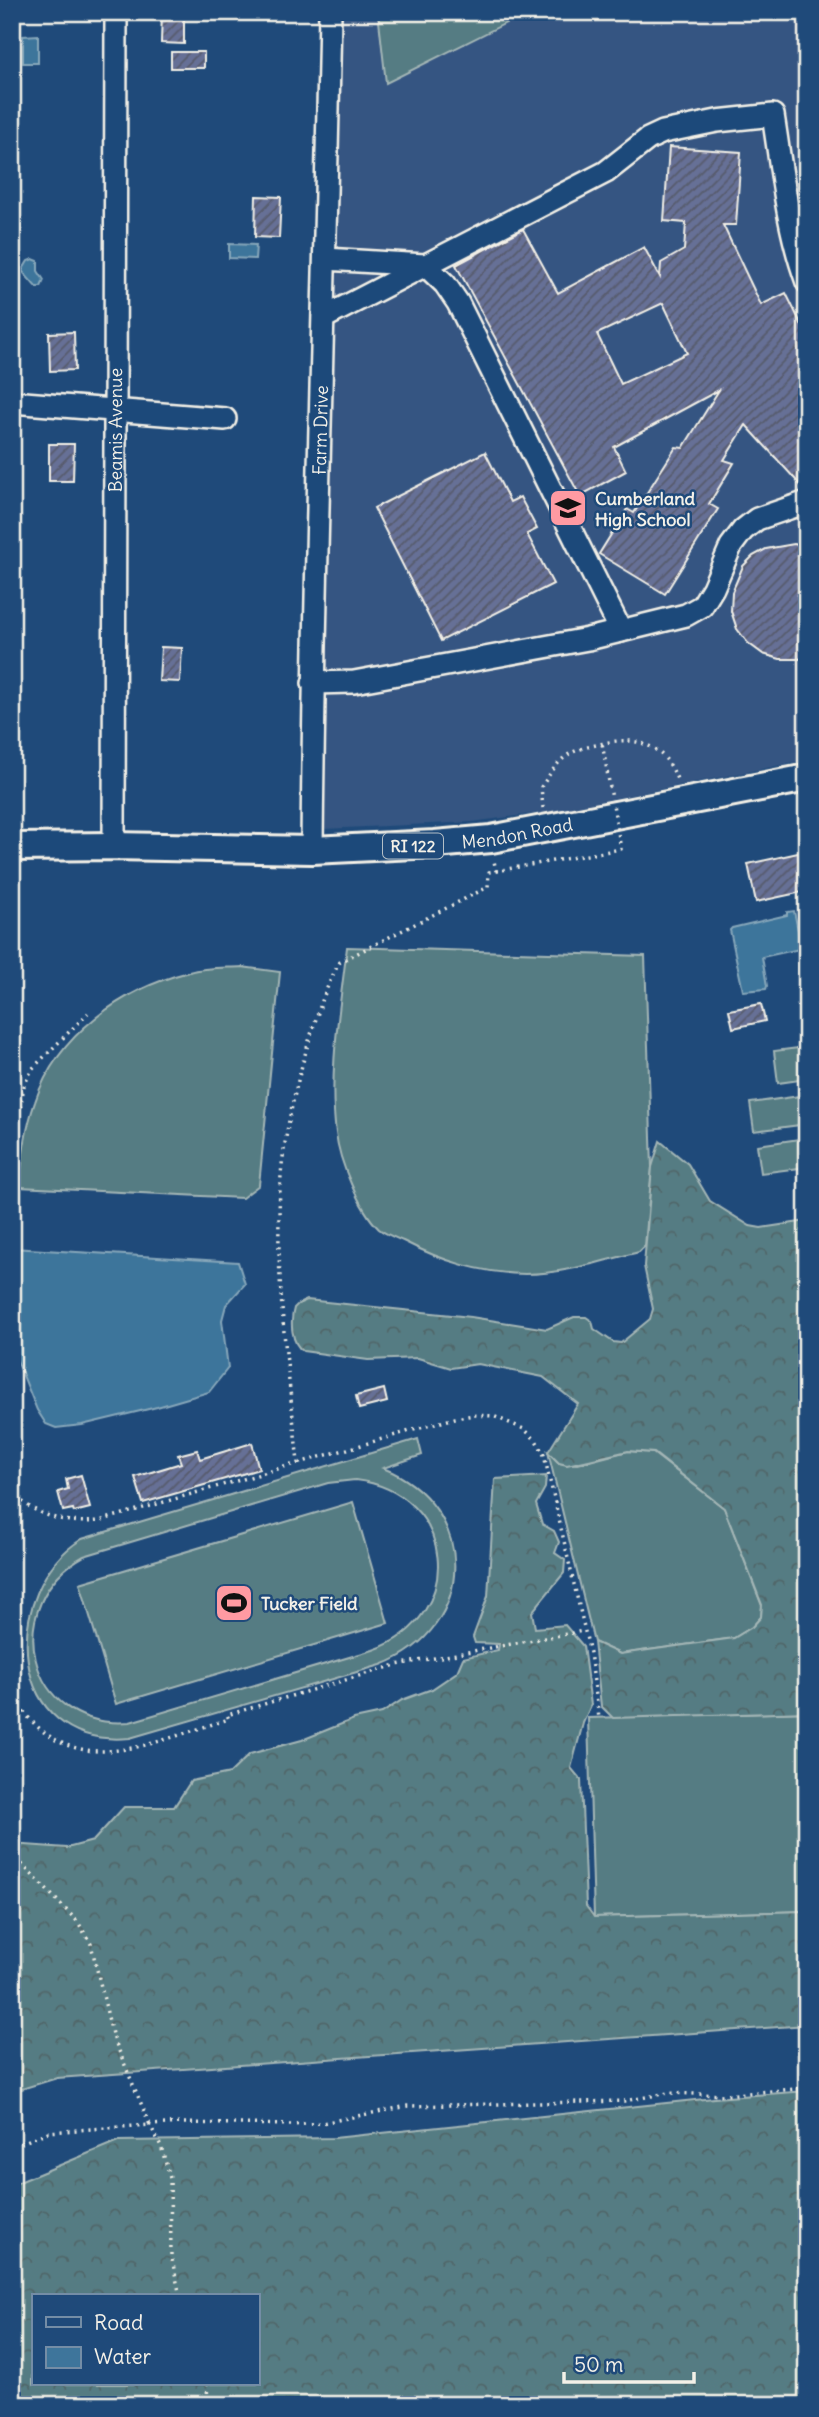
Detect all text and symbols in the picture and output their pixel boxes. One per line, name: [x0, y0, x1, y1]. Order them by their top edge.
street label: Beamis Avenue: [103, 368, 127, 492]
street label: Farm Drive: [307, 385, 333, 475]
school or university icon: Cumberland High School: [547, 487, 589, 529]
place label: Cumberland High School: [595, 487, 696, 531]
street label: Mendon Road: [461, 812, 575, 853]
road number: RI 122: [383, 834, 443, 859]
sports icon: Tucker Field: [213, 1582, 255, 1624]
place label: Tucker Field: [261, 1592, 358, 1615]
legend: [32, 2294, 259, 2386]
text: Road: [94, 2309, 143, 2336]
scale bar: [564, 2340, 693, 2384]
text: Water: [94, 2343, 152, 2370]
text: 50 m: [574, 2351, 623, 2378]

